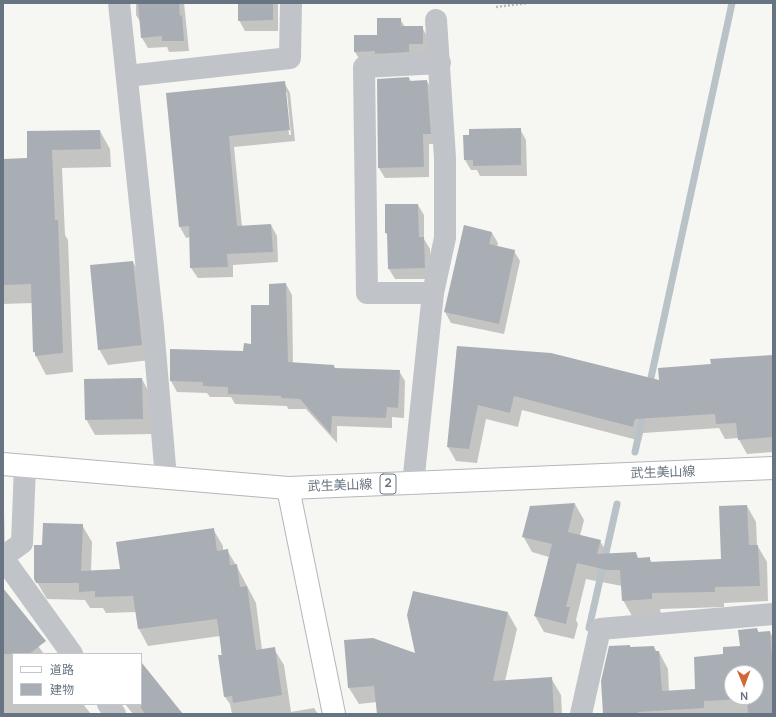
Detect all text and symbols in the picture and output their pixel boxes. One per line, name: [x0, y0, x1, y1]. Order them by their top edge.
street label: 武生美山線: [630, 464, 696, 482]
road number: 2: [380, 474, 396, 494]
street label: 武生美山線: [307, 477, 373, 495]
legend: [12, 653, 142, 705]
text: 道路: [50, 661, 74, 678]
north arrow: [724, 665, 764, 705]
text: 建物: [50, 681, 74, 698]
text: N: [740, 689, 748, 704]

